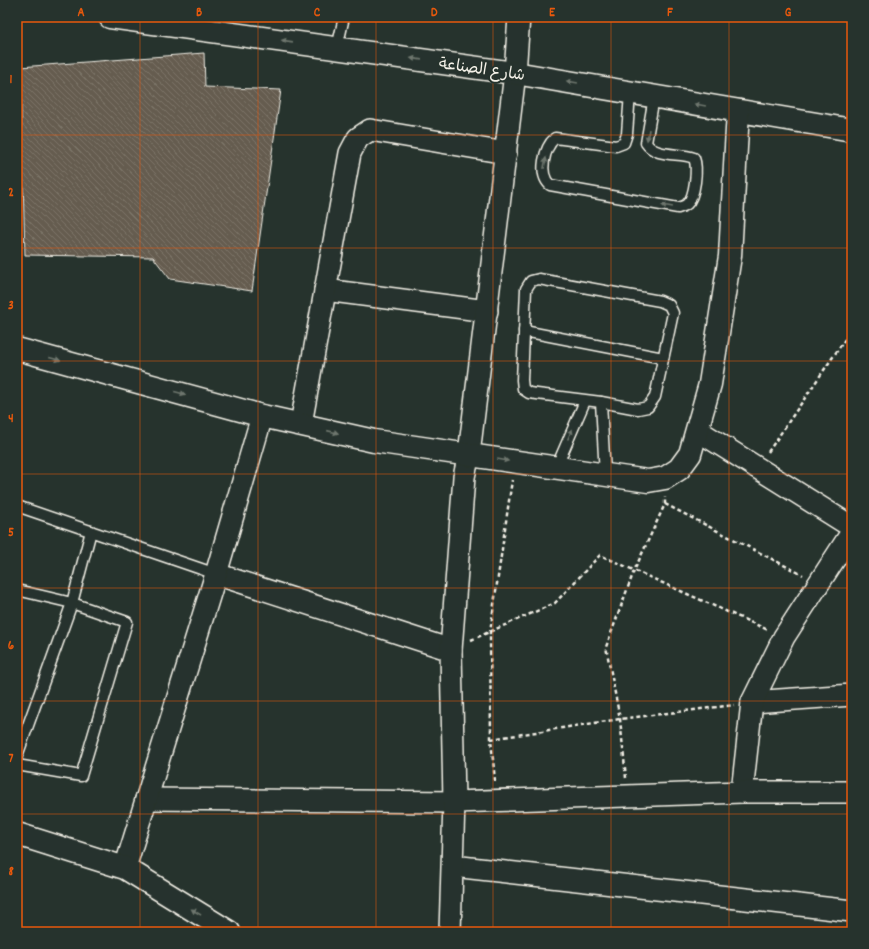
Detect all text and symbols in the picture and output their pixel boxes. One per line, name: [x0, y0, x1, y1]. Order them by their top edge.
text: A: [77, 4, 85, 23]
text: B: [196, 4, 202, 23]
text: C: [314, 4, 321, 23]
text: D: [431, 4, 438, 23]
text: E: [549, 4, 556, 23]
text: F: [667, 4, 673, 23]
text: G: [785, 4, 792, 23]
one-way arrow: [281, 38, 293, 44]
street label: شارع الصناعة: [437, 53, 526, 88]
one-way arrow: [410, 56, 422, 62]
text: 1: [10, 71, 13, 90]
one-way arrow: [566, 79, 578, 85]
one-way arrow: [694, 102, 706, 108]
one-way arrow: [644, 129, 650, 141]
one-way arrow: [542, 157, 548, 169]
text: 2: [8, 184, 14, 203]
one-way arrow: [661, 203, 674, 209]
text: 3: [8, 297, 14, 316]
one-way arrow: [49, 356, 61, 362]
one-way arrow: [174, 390, 186, 396]
text: 4: [8, 410, 14, 429]
one-way arrow: [327, 429, 339, 435]
one-way arrow: [567, 429, 573, 440]
one-way arrow: [497, 457, 509, 463]
text: 5: [8, 524, 14, 543]
text: 6: [8, 637, 15, 656]
text: 7: [9, 750, 14, 769]
text: 8: [8, 863, 14, 882]
one-way arrow: [190, 908, 202, 915]

